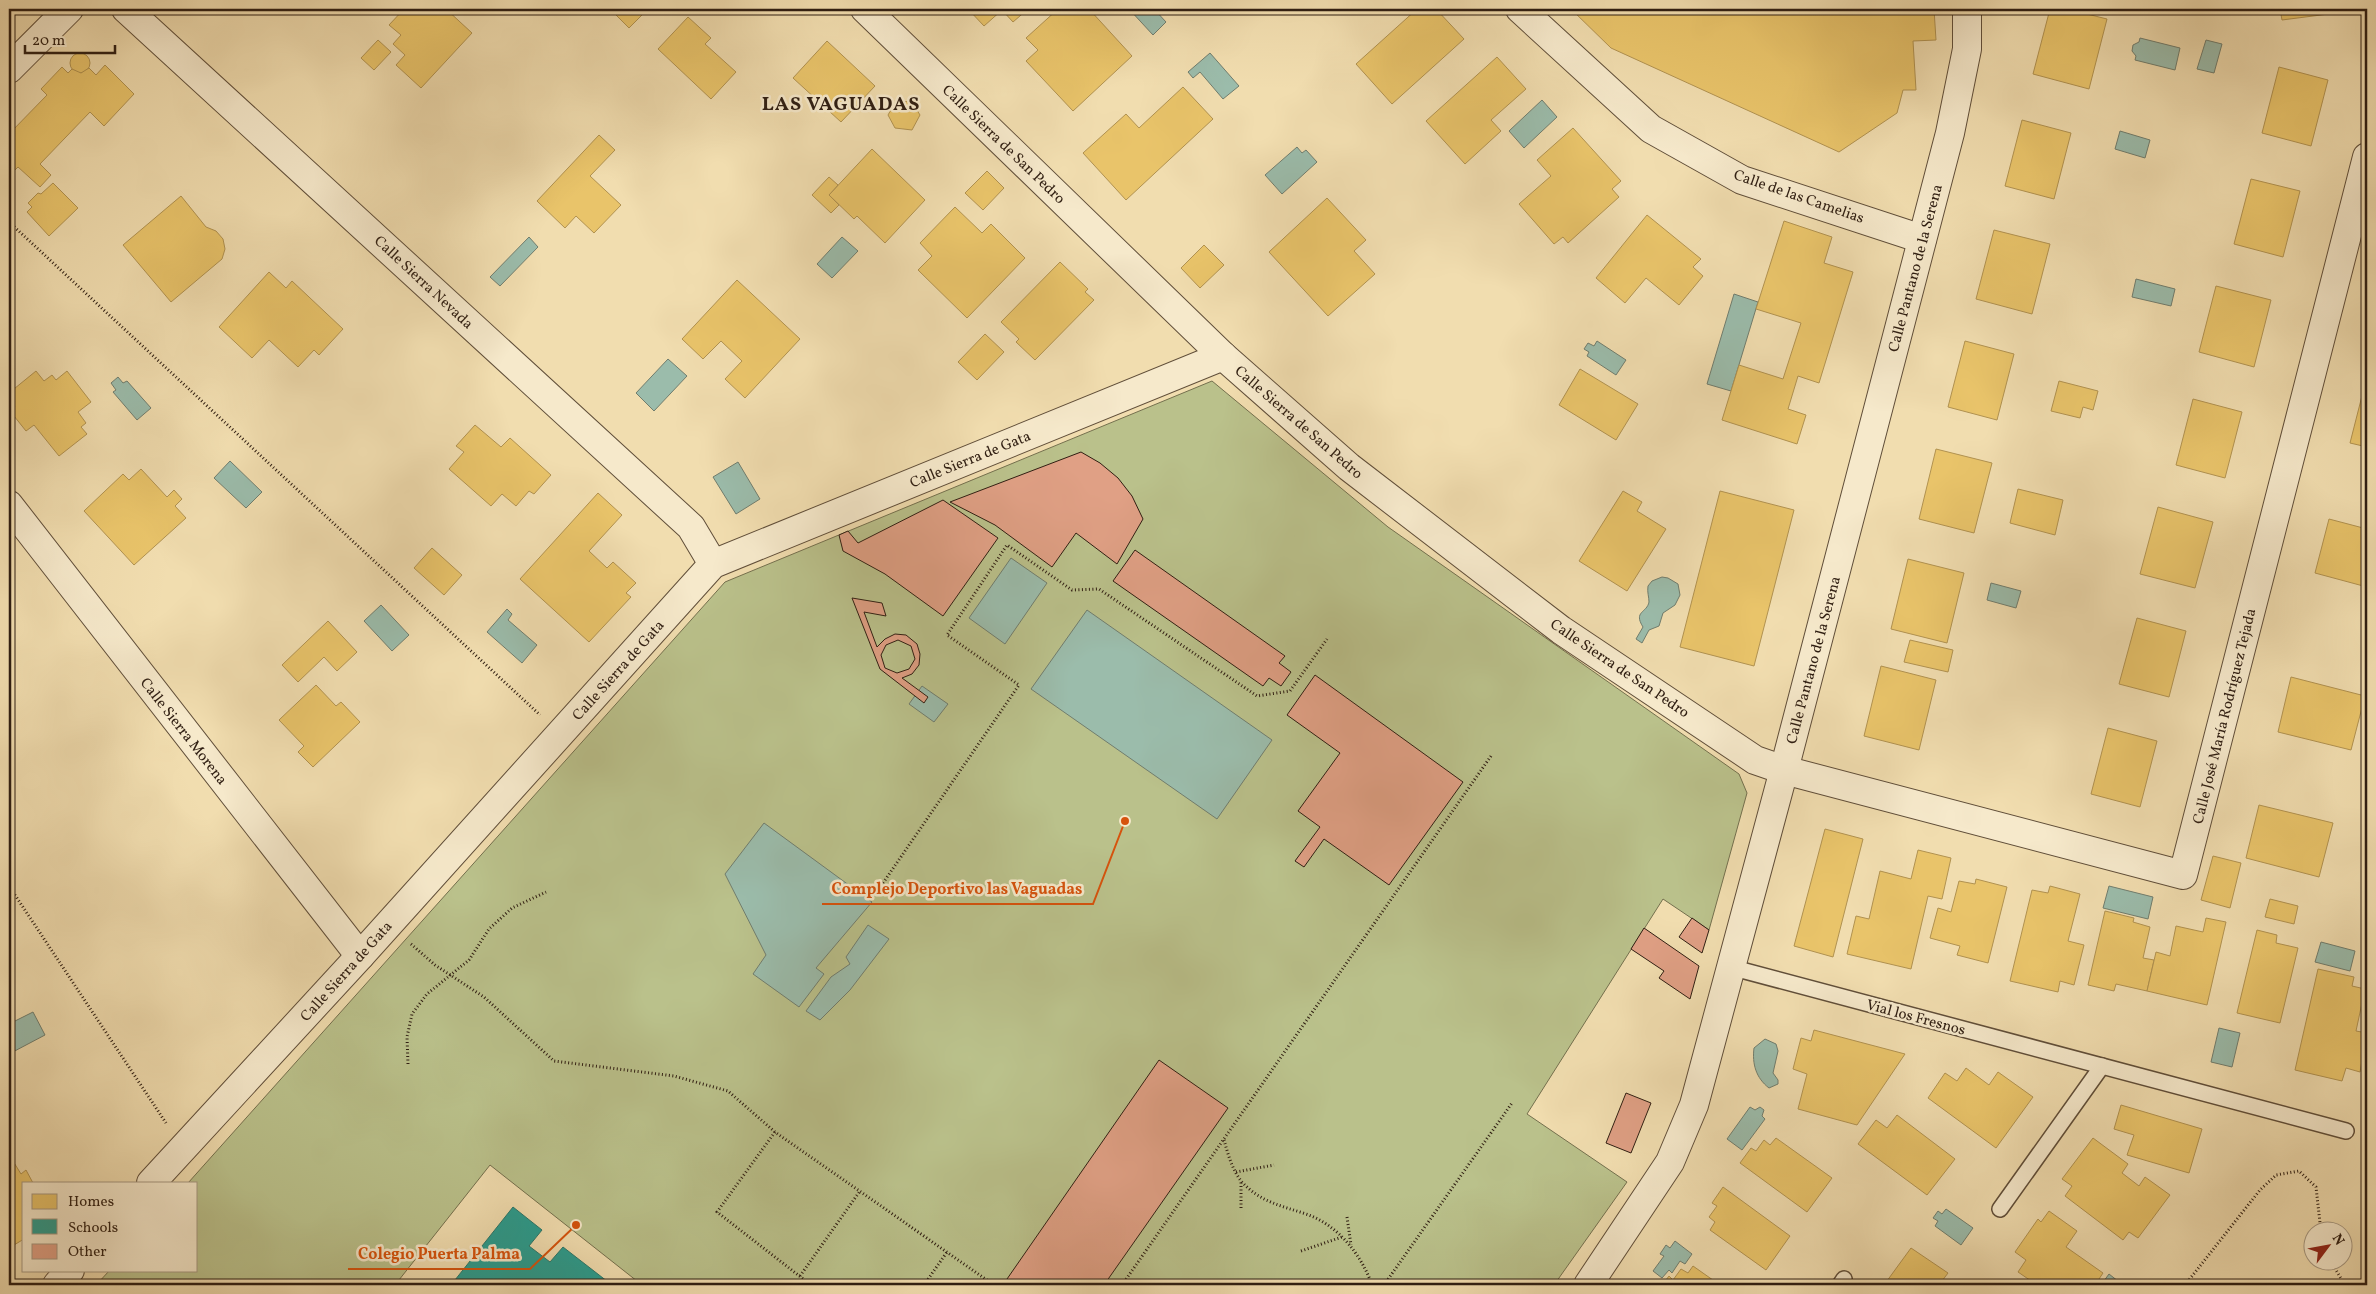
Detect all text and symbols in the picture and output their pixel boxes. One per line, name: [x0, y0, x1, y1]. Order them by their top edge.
scale bar: [25, 22, 115, 54]
text: 20 m: [32, 31, 65, 52]
street label: Calle Sierra de San Pedro: [937, 81, 1069, 210]
district label: LAS VAGUADAS: [762, 91, 920, 119]
street label: Calle de las Camelias: [1730, 165, 1867, 230]
street label: Calle Pantano de la Serena: [1884, 182, 1949, 355]
street label: Calle Sierra Nevada: [369, 232, 477, 335]
street label: Calle Sierra de San Pedro: [1229, 361, 1367, 485]
street label: Calle Sierra de Gata: [907, 427, 1034, 494]
street label: Calle Pantano de la Serena: [1782, 574, 1847, 747]
street label: Calle José María Rodríguez Tejada: [2188, 606, 2262, 826]
street label: Calle Sierra de San Pedro: [1545, 615, 1693, 724]
street label: Calle Sierra de Gata: [568, 616, 670, 726]
street label: Calle Sierra Morena: [134, 674, 231, 790]
callout: Complejo Deportivo las Vaguadas: [822, 873, 1093, 904]
text: Complejo Deportivo las Vaguadas: [832, 879, 1082, 901]
street label: Calle Sierra de Gata: [296, 917, 398, 1027]
street label: Vial los Fresnos: [1864, 995, 1968, 1042]
legend: [22, 1182, 198, 1272]
text: Homes: [68, 1192, 114, 1213]
text: Schools: [68, 1218, 118, 1239]
north arrow: [2304, 1222, 2354, 1272]
text: N: [2327, 1231, 2349, 1249]
callout: Colegio Puerta Palma: [348, 1238, 530, 1269]
text: Other: [68, 1242, 107, 1263]
text: Colegio Puerta Palma: [358, 1244, 520, 1266]

